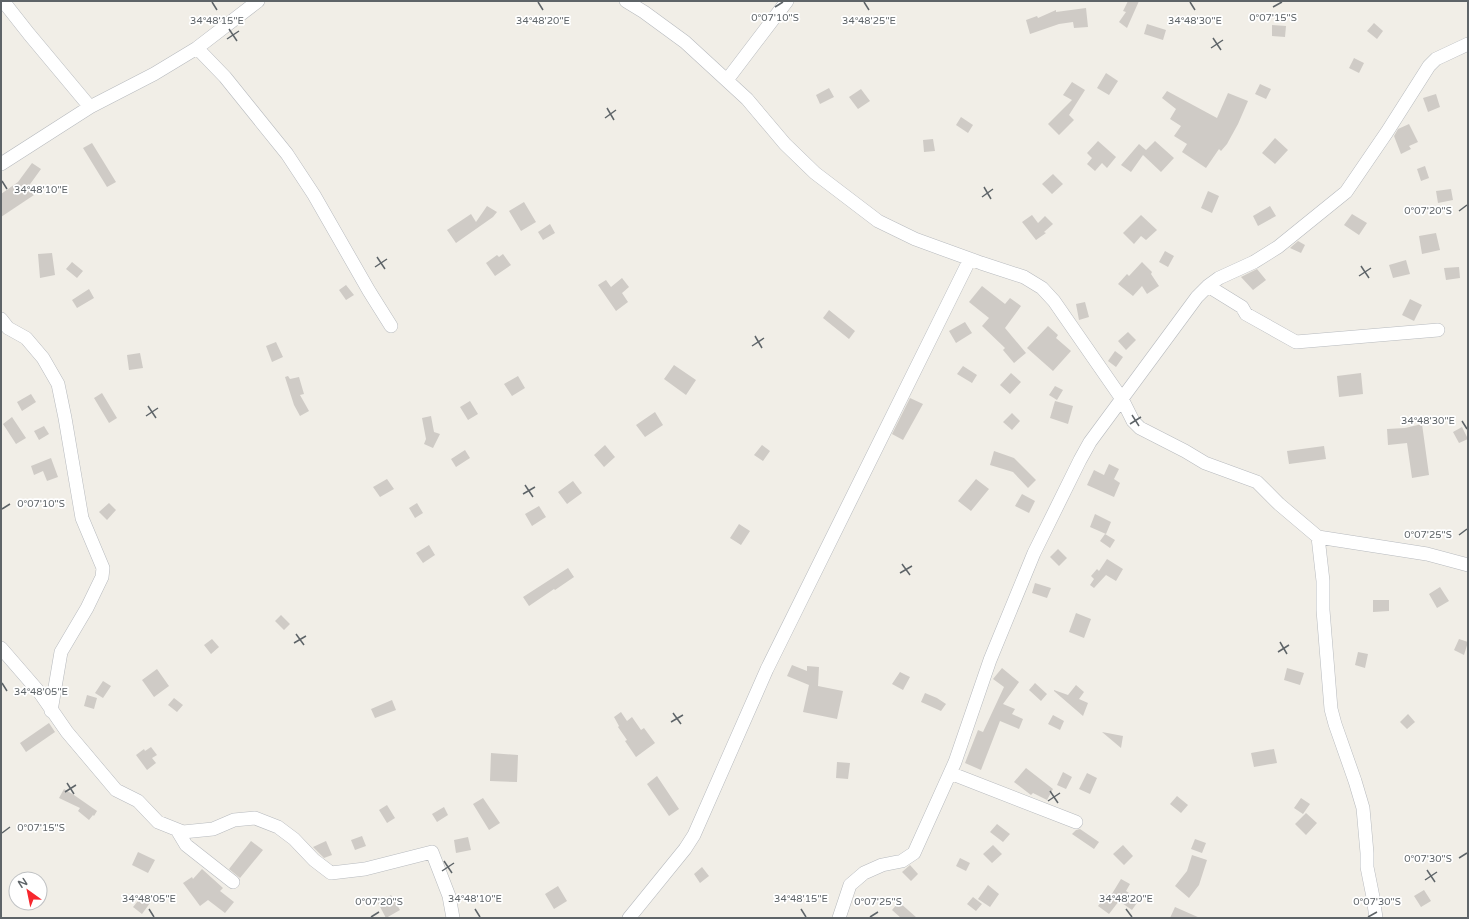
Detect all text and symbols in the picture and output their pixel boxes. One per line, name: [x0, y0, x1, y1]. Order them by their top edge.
text: 0°07'10"S: [751, 12, 799, 24]
text: 0°07'15"S: [1249, 12, 1297, 24]
text: 34°48'15"E: [190, 15, 244, 27]
text: 34°48'20"E: [516, 15, 570, 27]
text: 34°48'25"E: [842, 15, 896, 27]
text: 34°48'30"E: [1168, 15, 1222, 27]
text: 34°48'10"E: [14, 184, 68, 196]
text: 0°07'20"S: [1404, 205, 1452, 217]
text: 34°48'30"E: [1401, 415, 1455, 427]
text: 0°07'10"S: [17, 498, 65, 510]
text: 0°07'25"S: [1404, 529, 1452, 541]
text: 34°48'05"E: [14, 686, 68, 698]
text: 0°07'15"S: [17, 822, 65, 834]
text: 0°07'30"S: [1404, 853, 1452, 865]
north arrow: [8, 871, 48, 911]
text: N: [16, 875, 30, 891]
text: 34°48'05"E: [122, 893, 176, 905]
text: 34°48'10"E: [448, 893, 502, 905]
text: 34°48'15"E: [774, 893, 828, 905]
text: 34°48'20"E: [1099, 893, 1153, 905]
text: 0°07'20"S: [355, 896, 403, 908]
text: 0°07'25"S: [854, 896, 902, 908]
text: 0°07'30"S: [1353, 896, 1401, 908]

